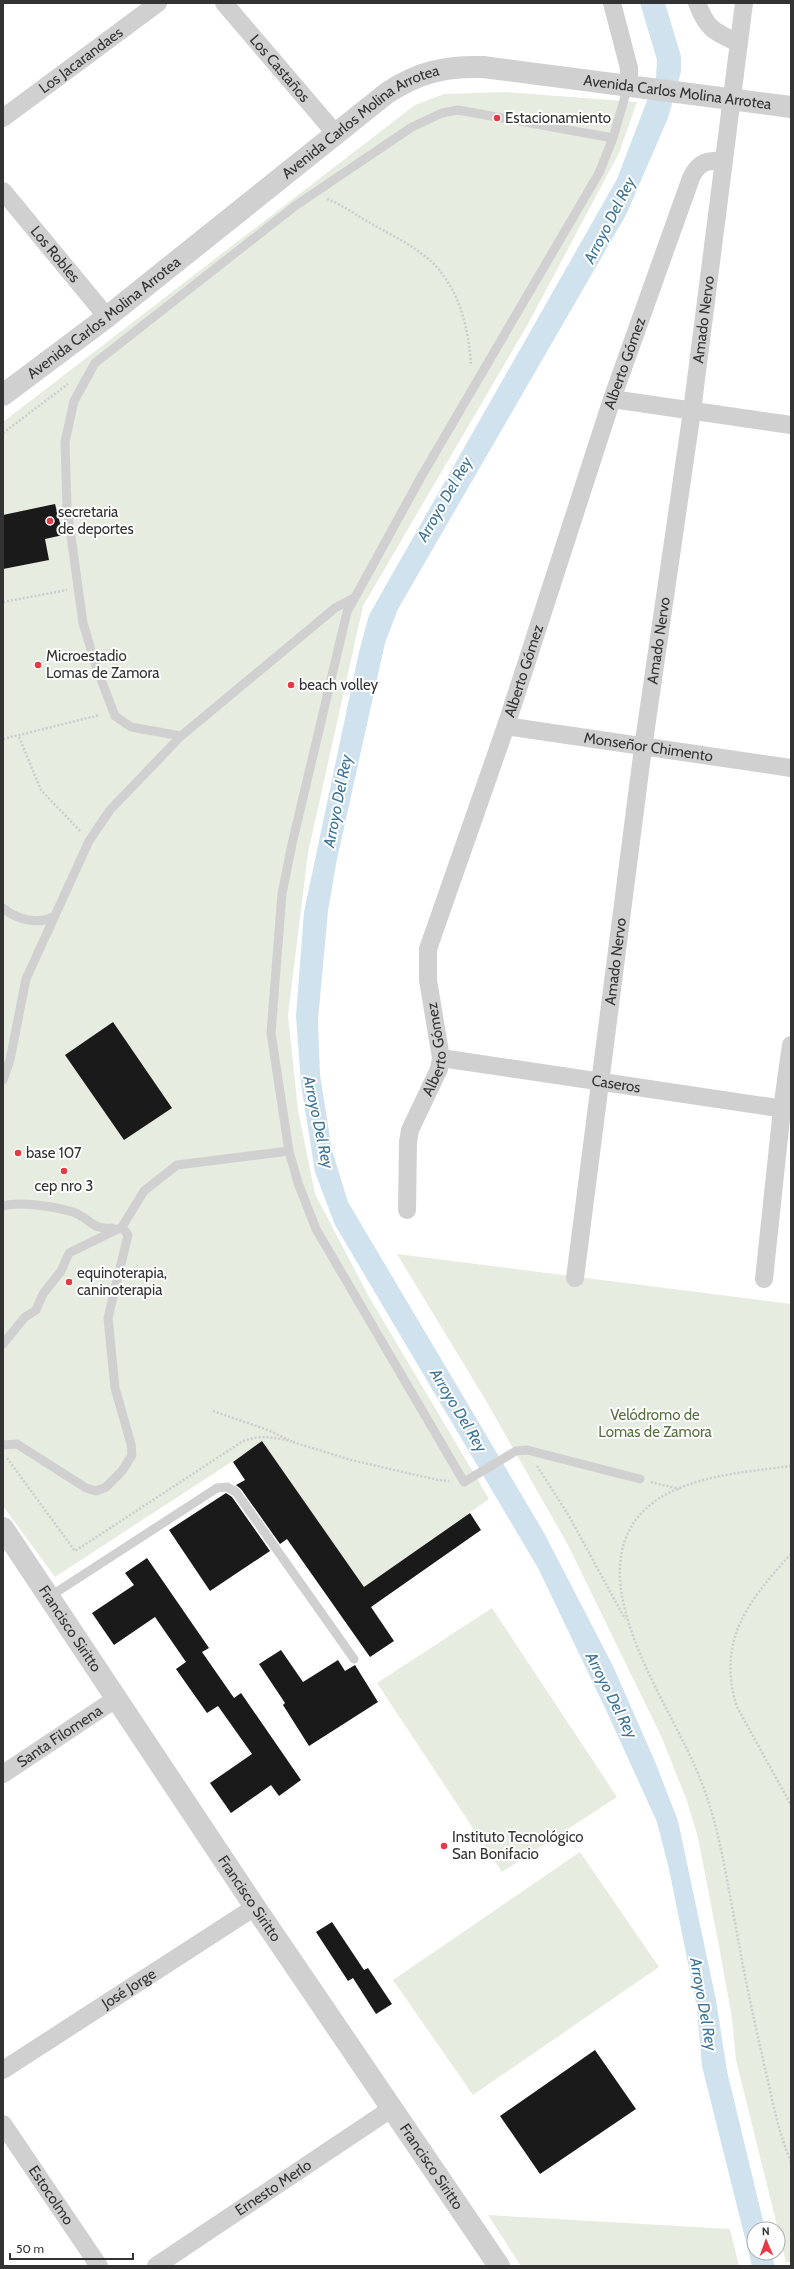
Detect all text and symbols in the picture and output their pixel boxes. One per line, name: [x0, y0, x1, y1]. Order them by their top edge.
street label: Los Jacarandaes: [35, 23, 126, 97]
street label: Los Castaños: [246, 31, 314, 106]
street label: Avenida Carlos Molina Arrotea: [278, 61, 442, 183]
street label: Avenida Carlos Molina Arrotea: [583, 71, 773, 113]
place label: Estacionamiento: [505, 109, 611, 127]
marker: Estacionamiento: [492, 113, 502, 123]
water label: Arroyo Del Rey: [579, 173, 640, 267]
street label: Los Robles: [27, 222, 84, 286]
street label: Avenida Carlos Molina Arrotea: [24, 252, 185, 383]
street label: Amado Nervo: [689, 275, 718, 364]
street label: Alberto Gómez: [600, 315, 649, 411]
water label: Arroyo Del Rey: [412, 453, 477, 546]
place label: secretaria de deportes: [58, 503, 134, 538]
marker: secretaria de deportes: [45, 516, 55, 526]
street label: Amado Nervo: [643, 596, 674, 685]
street label: Alberto Gómez: [500, 622, 547, 720]
place label: Microestadio Lomas de Zamora: [46, 647, 160, 682]
marker: Microestadio Lomas de Zamora: [33, 660, 43, 670]
place label: beach volley: [299, 676, 379, 694]
marker: beach volley: [286, 680, 296, 690]
street label: Monseñor Chimento: [583, 729, 714, 765]
water label: Arroyo Del Rey: [319, 752, 356, 850]
street label: Amado Nervo: [601, 917, 630, 1006]
street label: Alberto Gómez: [418, 1001, 450, 1099]
street label: Caseros: [590, 1071, 642, 1097]
water label: Arroyo Del Rey: [299, 1073, 338, 1171]
place label: base 107: [26, 1144, 82, 1162]
marker: base 107: [13, 1148, 23, 1158]
marker: cep nro 3: [59, 1166, 69, 1176]
place label: cep nro 3: [35, 1177, 93, 1195]
place label: equinoterapia, caninoterapia: [77, 1264, 167, 1299]
marker: equinoterapia, caninoterapia: [64, 1277, 74, 1287]
water label: Arroyo Del Rey: [426, 1364, 491, 1456]
park label: Velódromo de Lomas de Zamora: [598, 1406, 713, 1441]
street label: Francisco Siritto: [35, 1582, 105, 1675]
water label: Arroyo Del Rey: [581, 1648, 642, 1742]
street label: Santa Filomena: [13, 1701, 106, 1771]
place label: Instituto Tecnológico San Bonifacio: [452, 1828, 584, 1863]
marker: Instituto Tecnológico San Bonifacio: [439, 1841, 449, 1851]
street label: Francisco Siritto: [214, 1852, 285, 1945]
water label: Arroyo Del Rey: [686, 1955, 721, 2053]
street label: José Jorge: [98, 1964, 160, 2013]
street label: Francisco Siritto: [396, 2120, 467, 2213]
street label: Ernesto Merlo: [232, 2156, 315, 2220]
street label: Estocolmo: [25, 2162, 78, 2228]
north arrow: [746, 2221, 786, 2261]
text: N: [762, 2224, 770, 2238]
scale bar: [10, 2235, 133, 2261]
text: 50 m: [16, 2241, 44, 2256]

